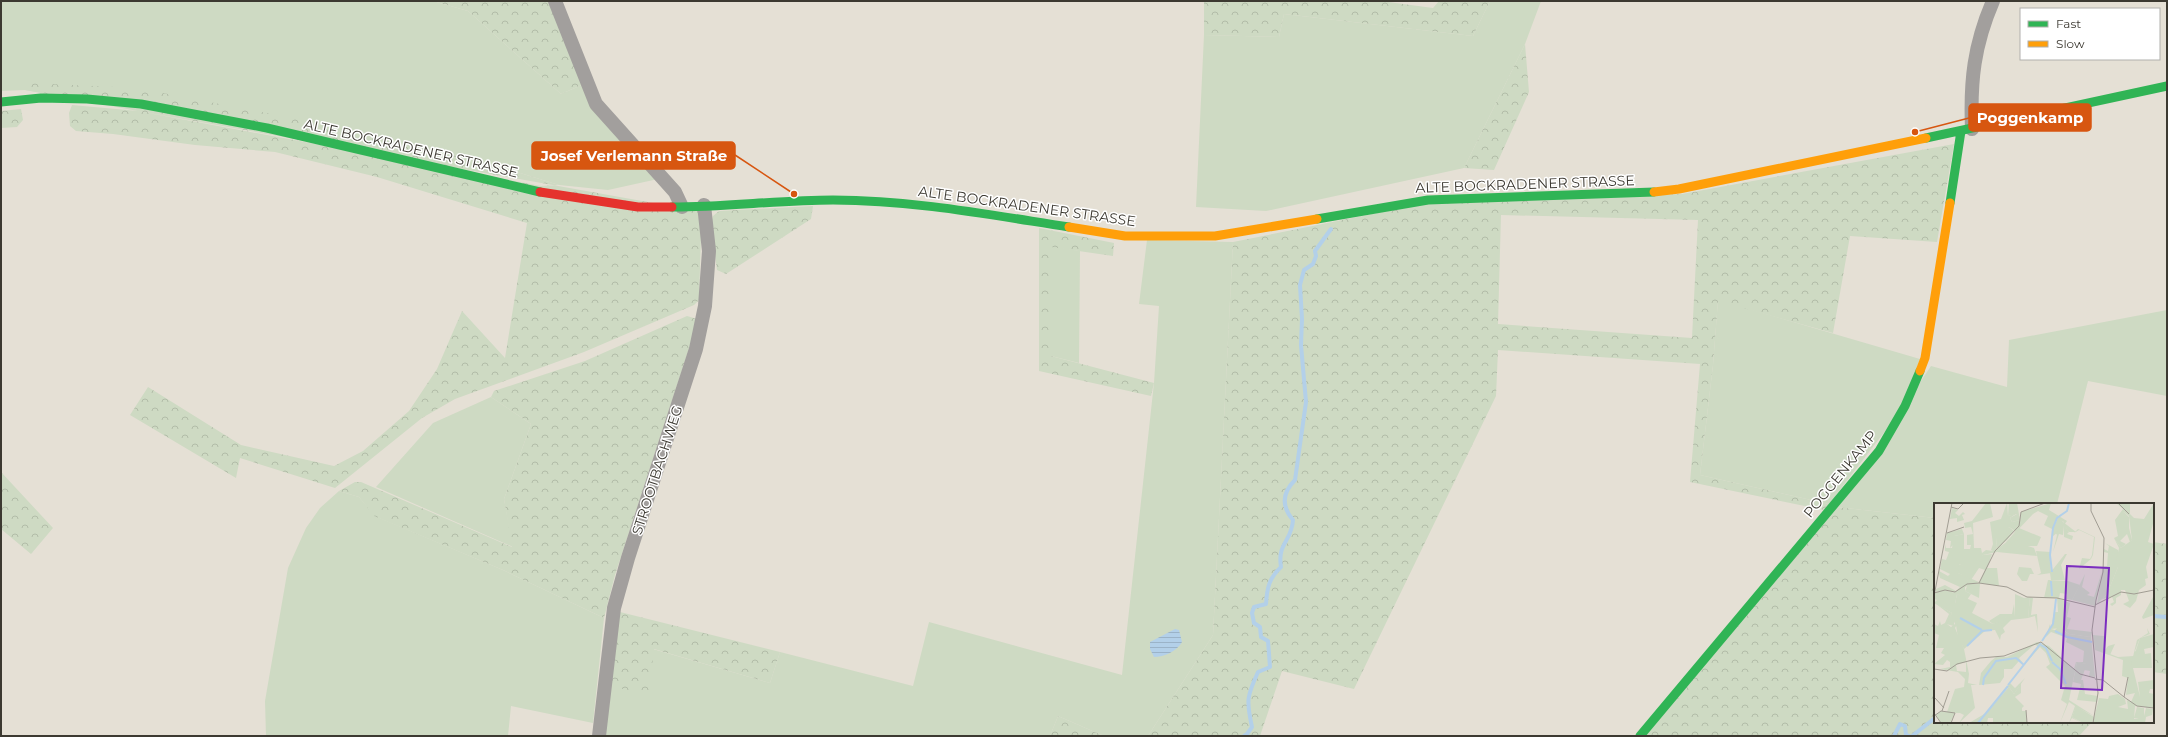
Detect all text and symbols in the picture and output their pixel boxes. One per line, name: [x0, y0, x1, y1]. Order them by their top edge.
legend: [2020, 8, 2160, 60]
text: Fast: [2056, 16, 2081, 31]
text: Slow: [2056, 36, 2085, 51]
callout: Poggenkamp: [1969, 104, 2091, 131]
text: Poggenkamp: [1977, 108, 2083, 127]
street label: ALTE BOCKRADENER STRASSE: [302, 115, 520, 181]
callout: Josef Verlemann Straße: [532, 142, 735, 169]
text: Josef Verlemann Straße: [540, 146, 727, 165]
street label: ALTE BOCKRADENER STRASSE: [1415, 171, 1635, 197]
street label: ALTE BOCKRADENER STRASSE: [917, 182, 1137, 230]
street label: STROOTBACHWEG: [628, 403, 686, 537]
street label: POGGENKAMP: [1799, 427, 1881, 521]
inset map: [1934, 503, 2154, 723]

